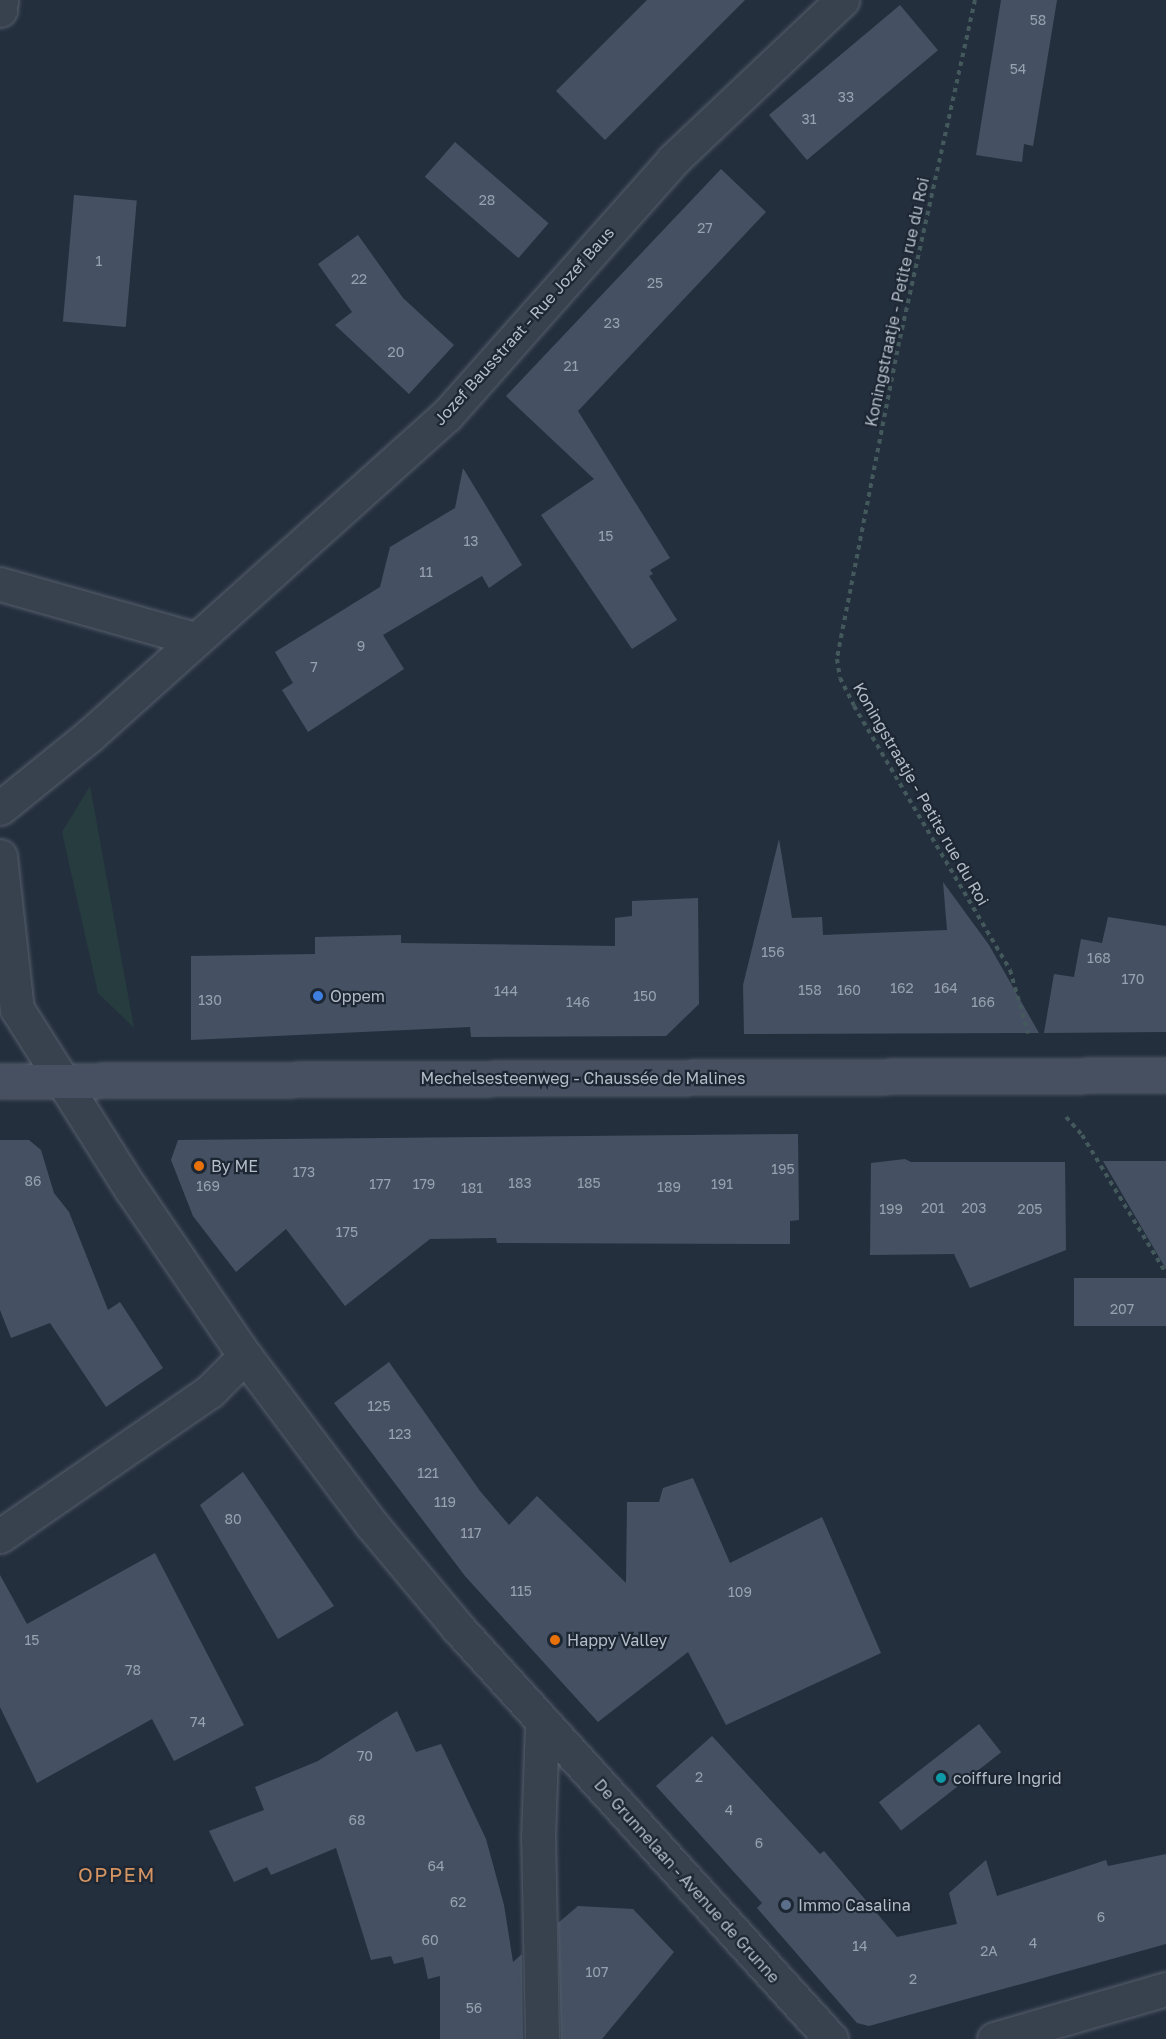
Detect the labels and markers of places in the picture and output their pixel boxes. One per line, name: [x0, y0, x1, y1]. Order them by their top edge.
place label: Oppem: [330, 986, 385, 1006]
marker: Oppem: [311, 989, 325, 1003]
place label: By ME: [211, 1156, 258, 1176]
marker: By ME: [192, 1159, 206, 1173]
place label: Happy Valley: [567, 1630, 667, 1650]
marker: Happy Valley: [548, 1633, 562, 1647]
place label: coiffure Ingrid: [953, 1768, 1062, 1788]
marker: coiffure Ingrid: [934, 1771, 948, 1785]
place label: Immo Casalina: [798, 1895, 911, 1915]
marker: Immo Casalina: [779, 1898, 793, 1912]

